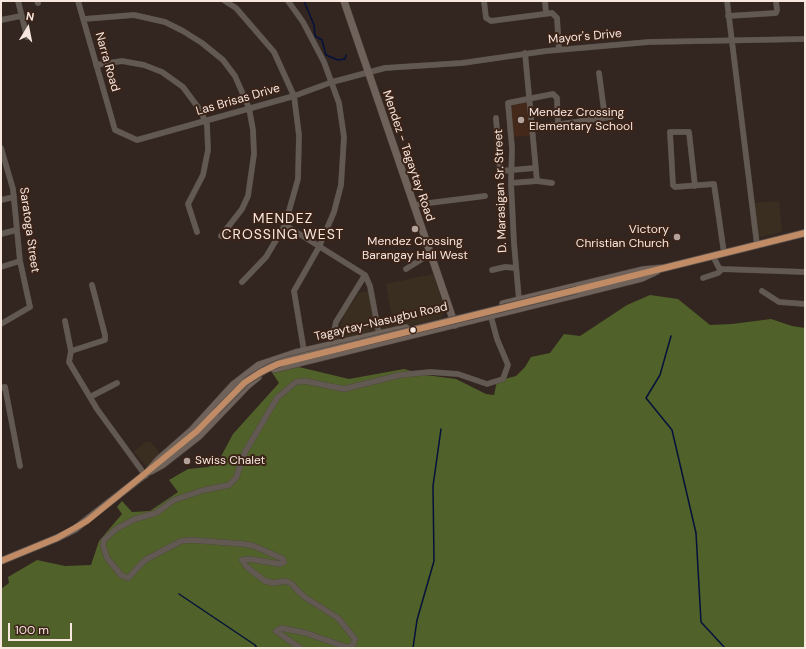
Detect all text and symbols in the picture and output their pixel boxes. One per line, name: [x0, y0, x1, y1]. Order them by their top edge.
north arrow: [8, 8, 48, 48]
text: N: [25, 9, 35, 24]
street label: Mayor's Drive: [548, 27, 622, 47]
street label: Narra Road: [92, 31, 122, 93]
street label: Las Brisas Drive: [194, 81, 282, 119]
street label: Mendez - Tagaytay Road: [379, 89, 437, 223]
place label: Mendez Crossing Elementary School: [529, 106, 633, 134]
marker: Mendez Crossing Elementary School: [516, 115, 526, 125]
street label: D. Marasigan Sr. Street: [492, 129, 510, 253]
street label: Saratoga Street: [16, 186, 42, 274]
district label: MENDEZ CROSSING WEST: [222, 211, 344, 244]
place label: Victory Christian Church: [576, 223, 669, 251]
marker: Mendez Crossing Barangay Hall West: [410, 224, 420, 234]
marker: Victory Christian Church: [672, 232, 682, 242]
place label: Mendez Crossing Barangay Hall West: [362, 235, 468, 263]
street label: Tagaytay-Nasugbu Road: [313, 300, 449, 344]
unlabelled marker: [408, 325, 418, 335]
place label: Swiss Chalet: [195, 454, 265, 468]
marker: Swiss Chalet: [182, 456, 192, 466]
scale bar: [10, 615, 74, 641]
text: 100 m: [15, 622, 49, 638]

